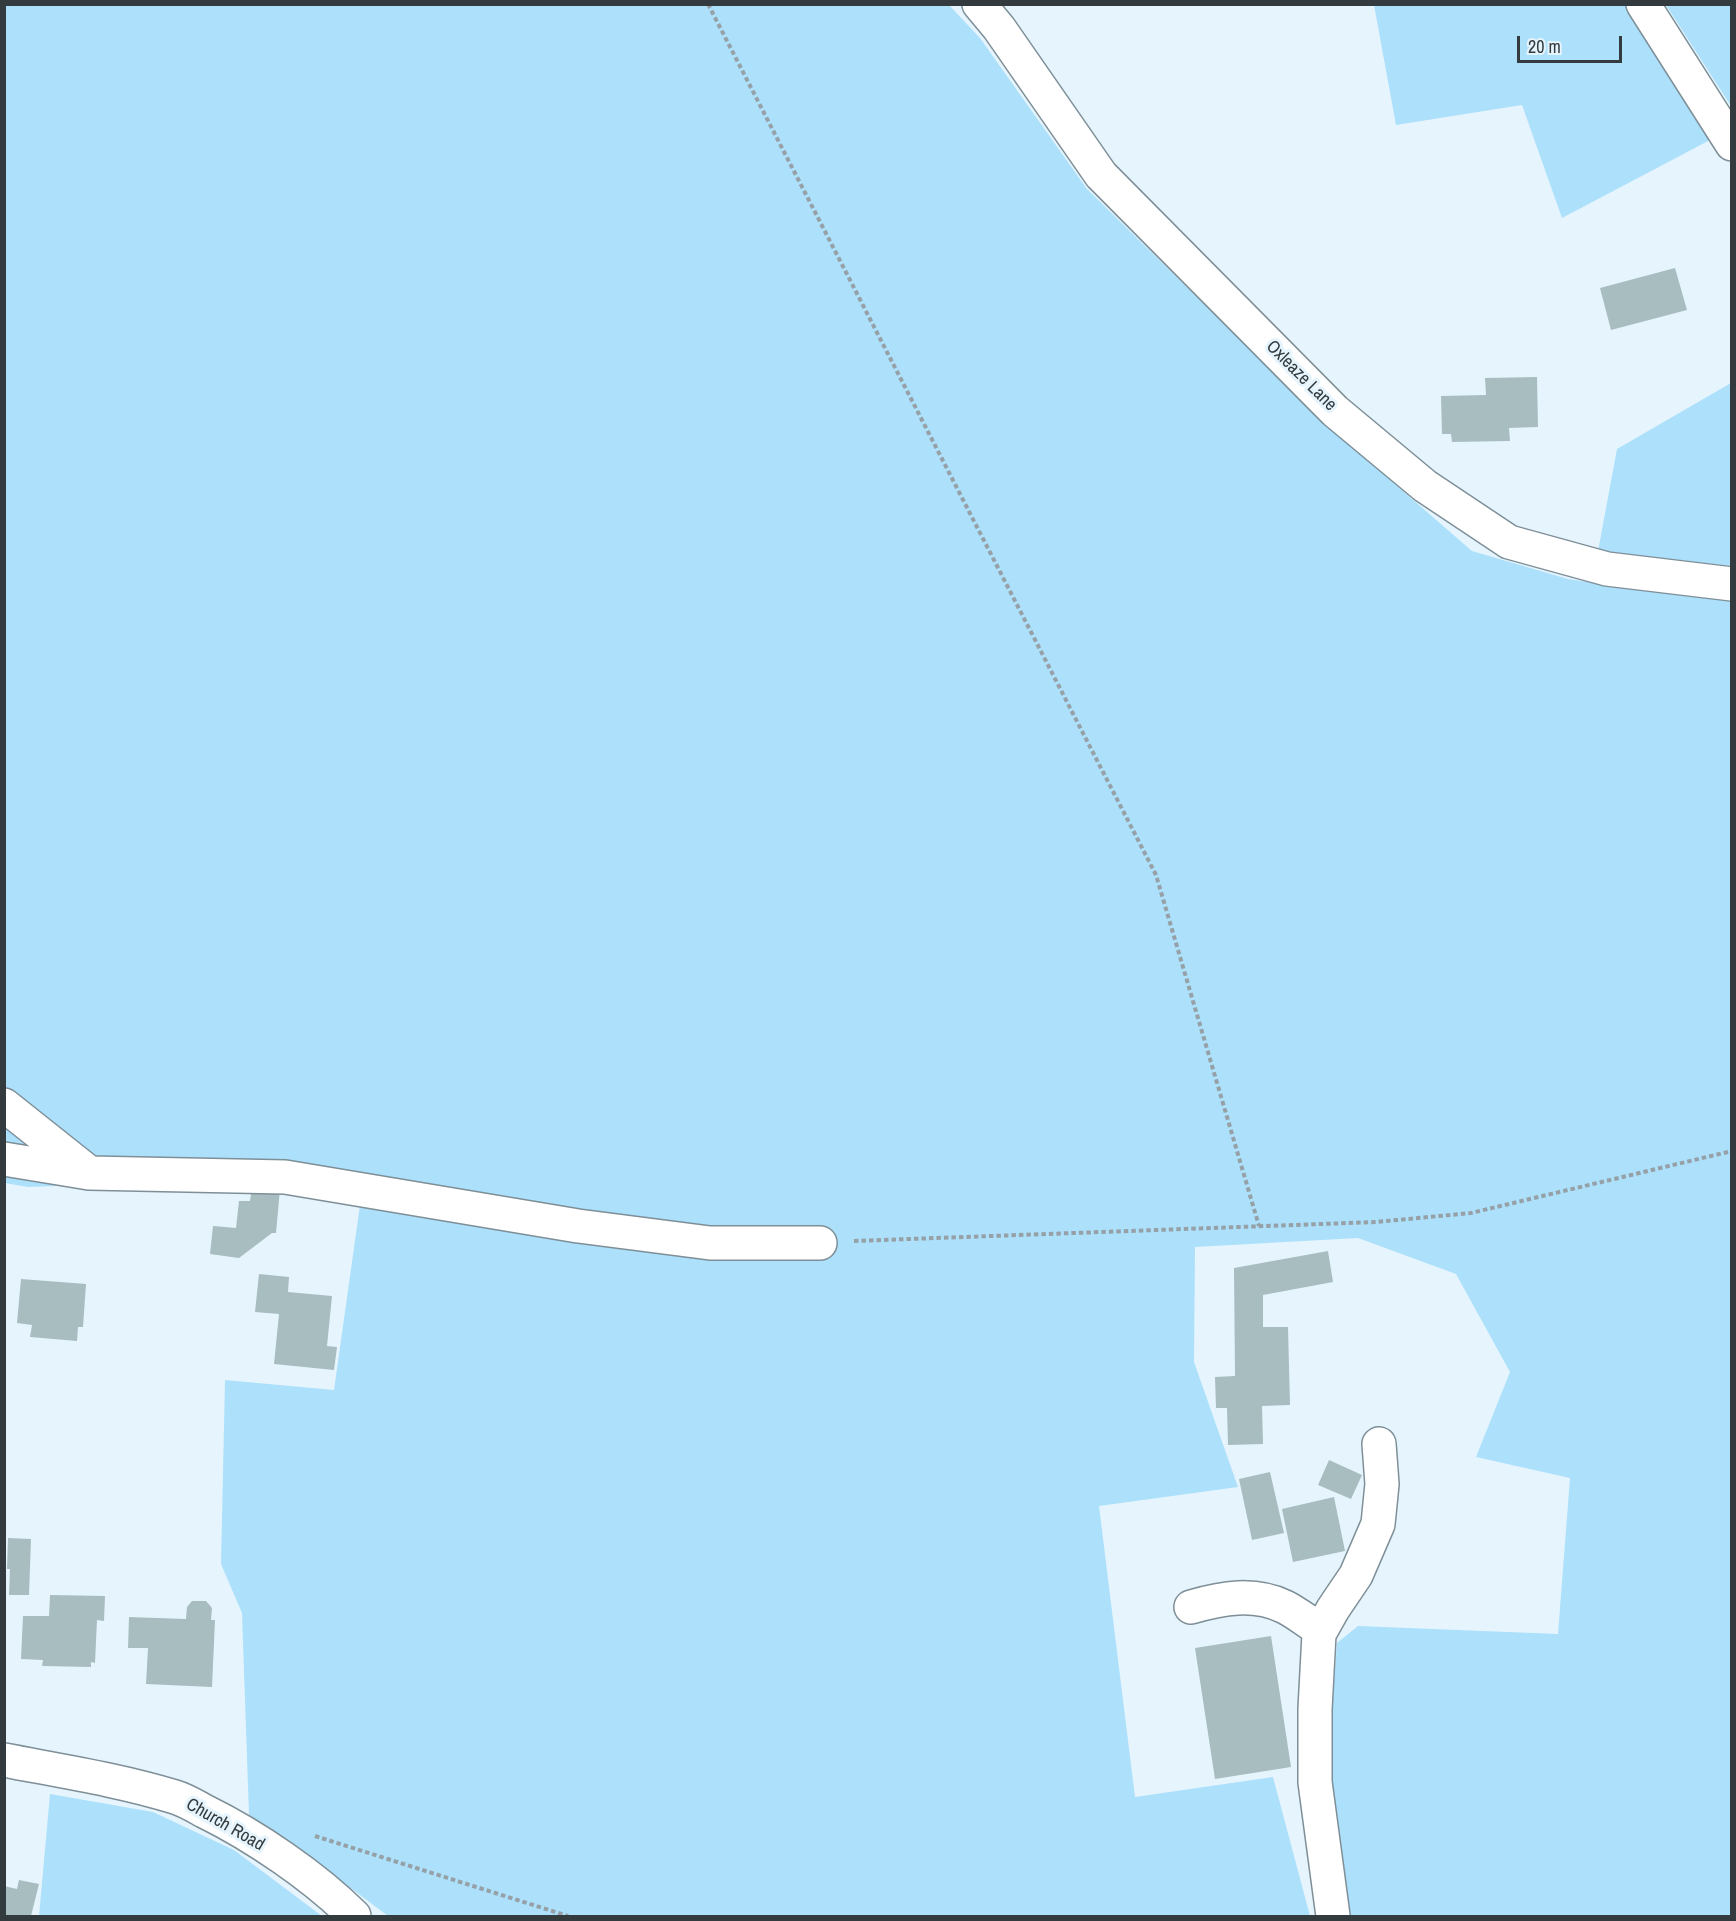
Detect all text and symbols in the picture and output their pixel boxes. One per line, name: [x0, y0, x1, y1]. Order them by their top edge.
scale bar: [1520, 24, 1625, 62]
text: 20 m: [1528, 34, 1561, 59]
street label: Oxleaze Lane: [1261, 336, 1341, 416]
street label: Church Road: [182, 1794, 268, 1856]

